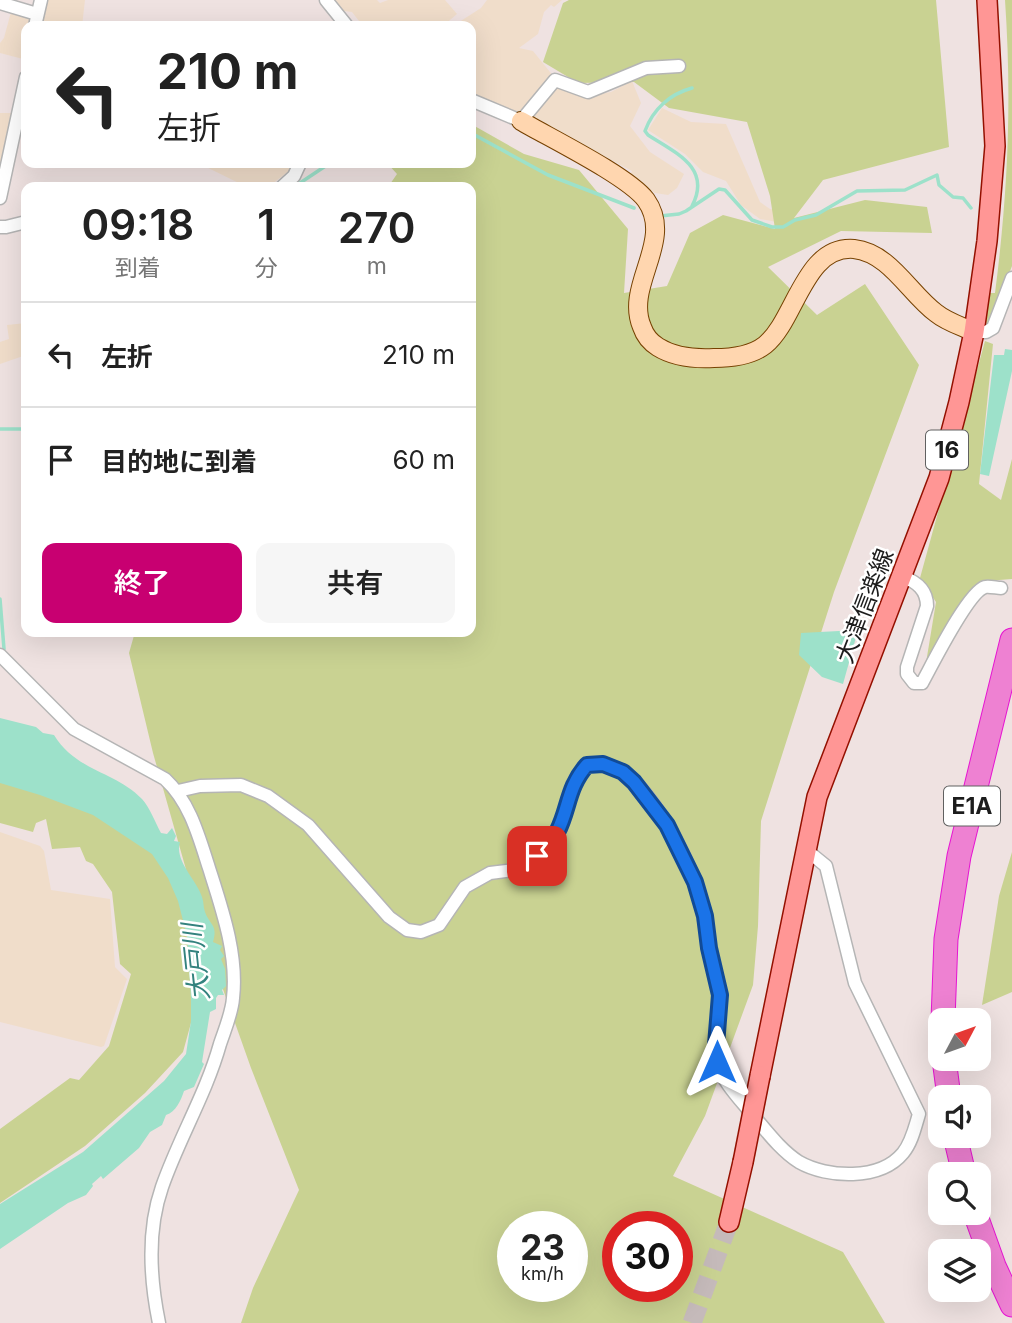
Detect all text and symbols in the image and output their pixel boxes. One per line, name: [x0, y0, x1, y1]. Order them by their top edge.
text: 210 m: [157, 42, 298, 101]
icon: left: [42, 49, 133, 140]
text: 左折: [157, 108, 221, 147]
text: 09:18: [81, 199, 194, 250]
text: 1: [257, 199, 275, 250]
text: 270: [338, 202, 415, 253]
text: m: [367, 252, 387, 280]
text: 到着: [115, 254, 161, 282]
text: 分: [255, 254, 278, 282]
icon: left: [42, 336, 80, 374]
text: 210 m: [382, 339, 455, 370]
text: 左折: [101, 341, 153, 372]
road number: 16: [926, 431, 968, 470]
icon: arrive: [42, 441, 80, 479]
text: 60 m: [392, 444, 455, 475]
text: 目的地に到着: [101, 446, 257, 477]
button: 終了: [42, 543, 242, 623]
button: 共有: [256, 543, 455, 623]
street label: 大津信楽線: [829, 545, 900, 667]
road number: E1A: [944, 786, 1000, 826]
pin: [507, 826, 567, 886]
icon: arrive: [518, 837, 556, 875]
water label: 大戸川: [176, 919, 215, 1002]
north arrow: [928, 1008, 990, 1071]
map controls: [928, 1008, 991, 1302]
position arrow: [680, 1025, 754, 1099]
button: sound: [928, 1085, 991, 1148]
button: search: [928, 1162, 991, 1225]
speed limit sign: 30: [602, 1211, 693, 1302]
text: 23: [520, 1226, 565, 1268]
button: layers: [928, 1239, 991, 1302]
text: km/h: [521, 1263, 564, 1284]

